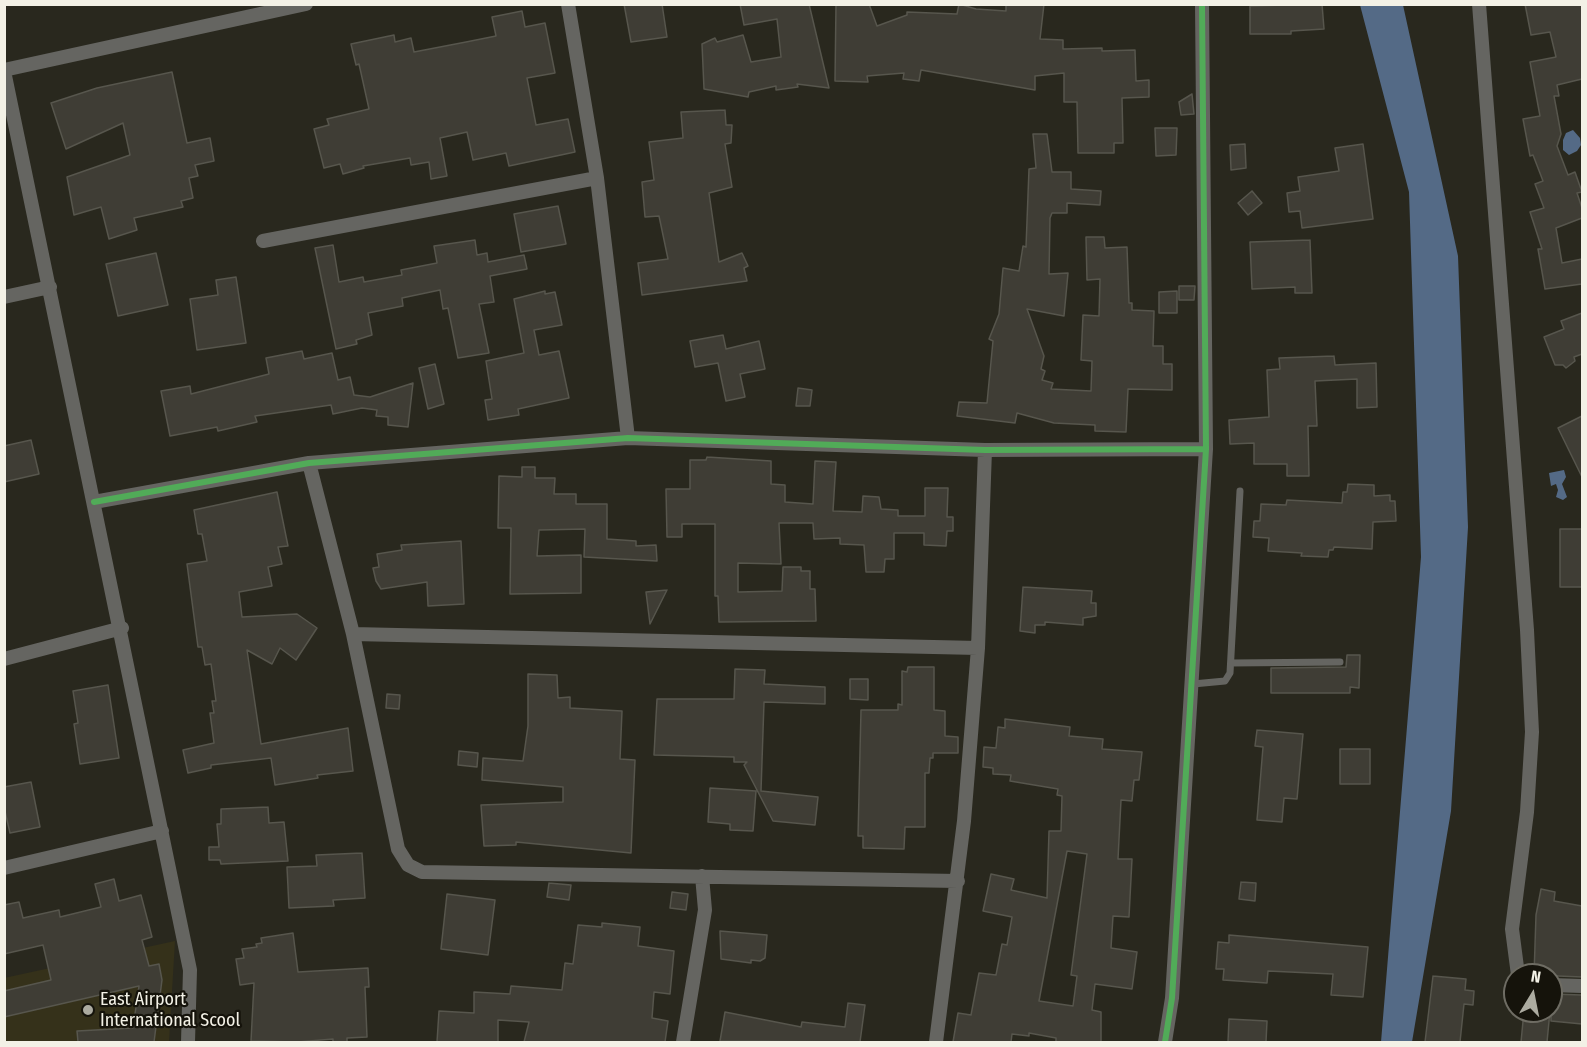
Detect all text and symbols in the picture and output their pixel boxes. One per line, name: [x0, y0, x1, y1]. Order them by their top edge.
north arrow: [1503, 963, 1563, 1023]
text: N: [1529, 967, 1542, 987]
place label: East Airport International Scool: [100, 989, 240, 1032]
marker: East Airport International Scool: [81, 1003, 95, 1017]

